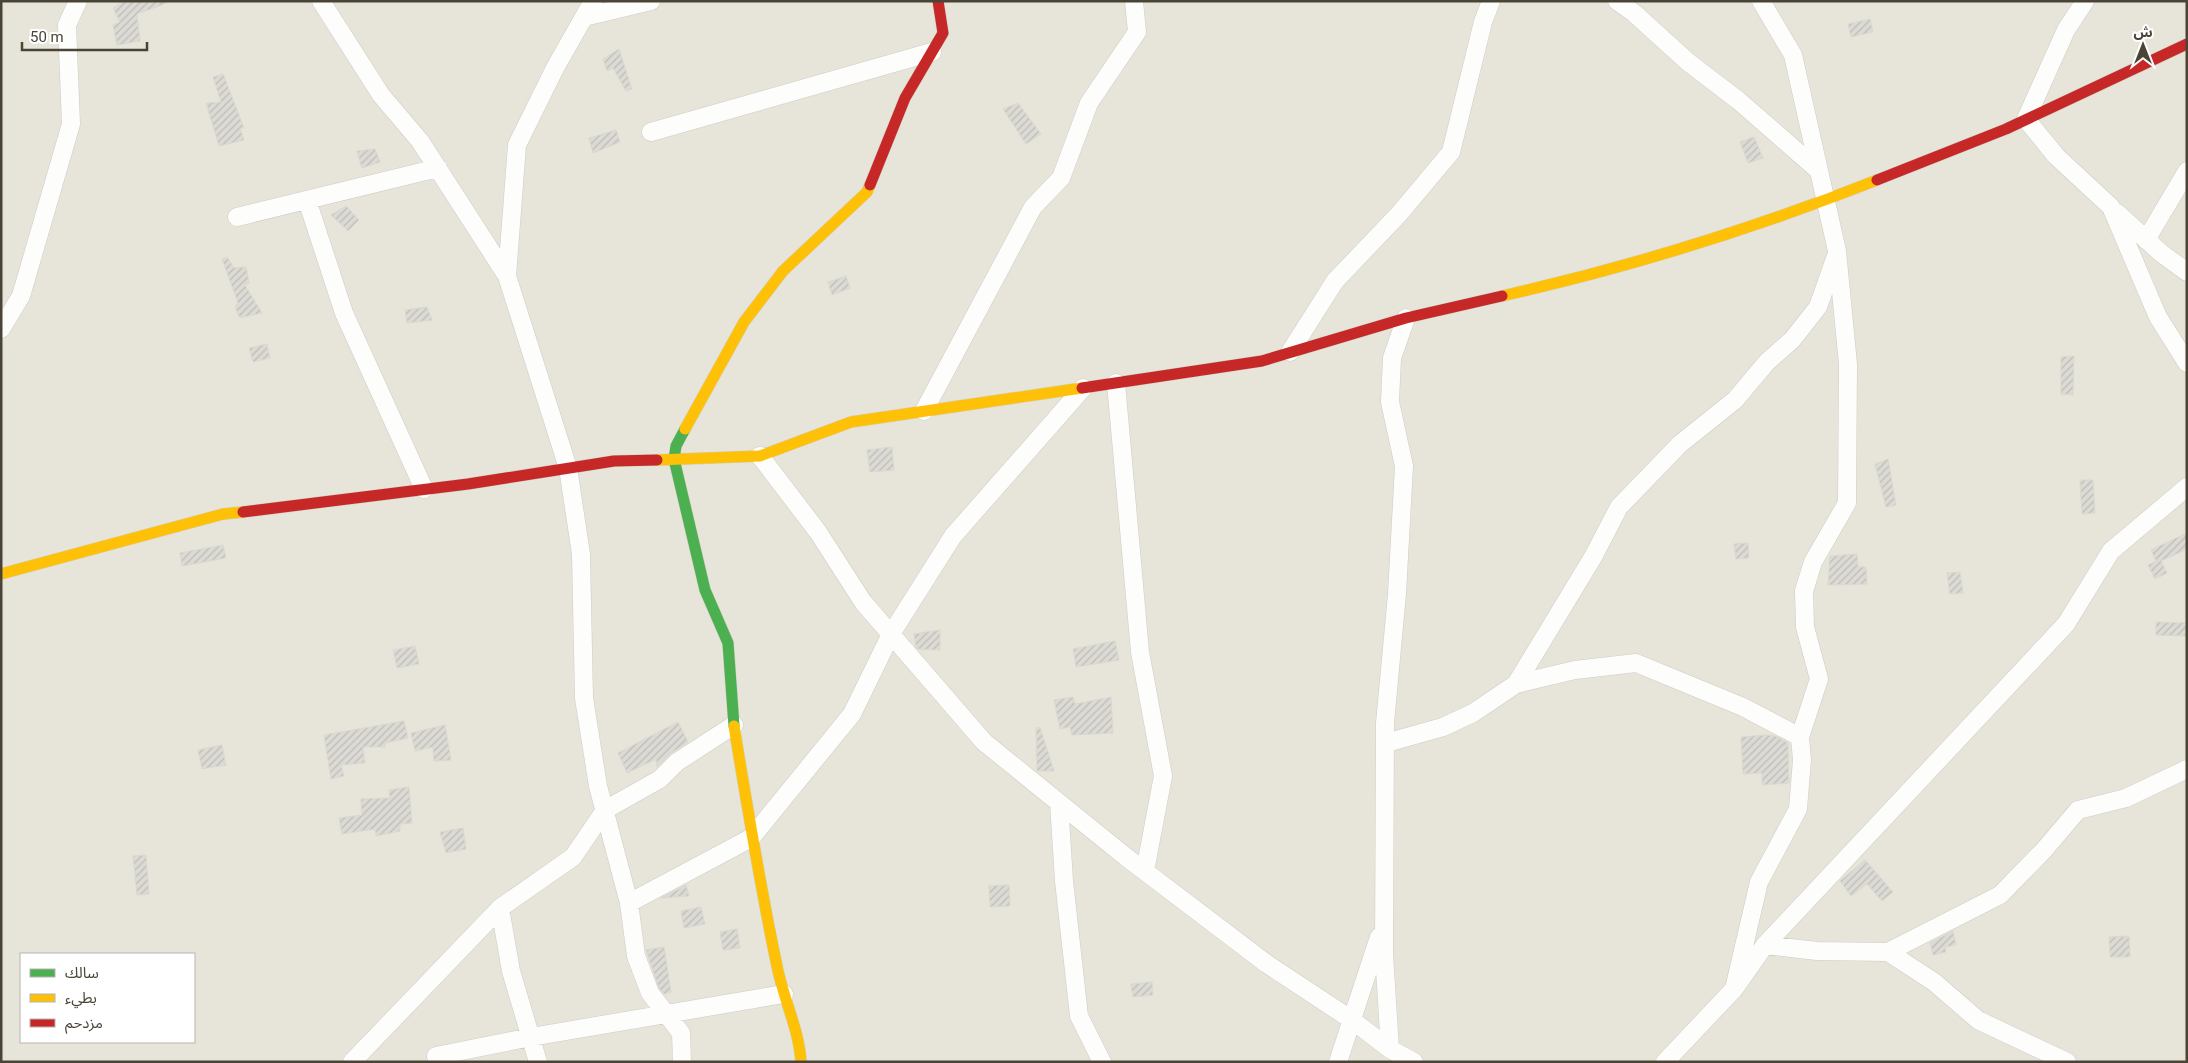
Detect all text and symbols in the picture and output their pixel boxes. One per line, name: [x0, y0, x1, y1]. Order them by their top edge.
scale bar: [22, 20, 148, 52]
north arrow: [2118, 20, 2168, 70]
text: ش: [2133, 24, 2153, 40]
text: 50 m: [30, 28, 64, 46]
legend: [20, 953, 195, 1043]
text: سالك: [65, 964, 99, 982]
text: بطيء: [65, 989, 97, 1009]
text: مزدحم: [65, 1014, 103, 1034]

